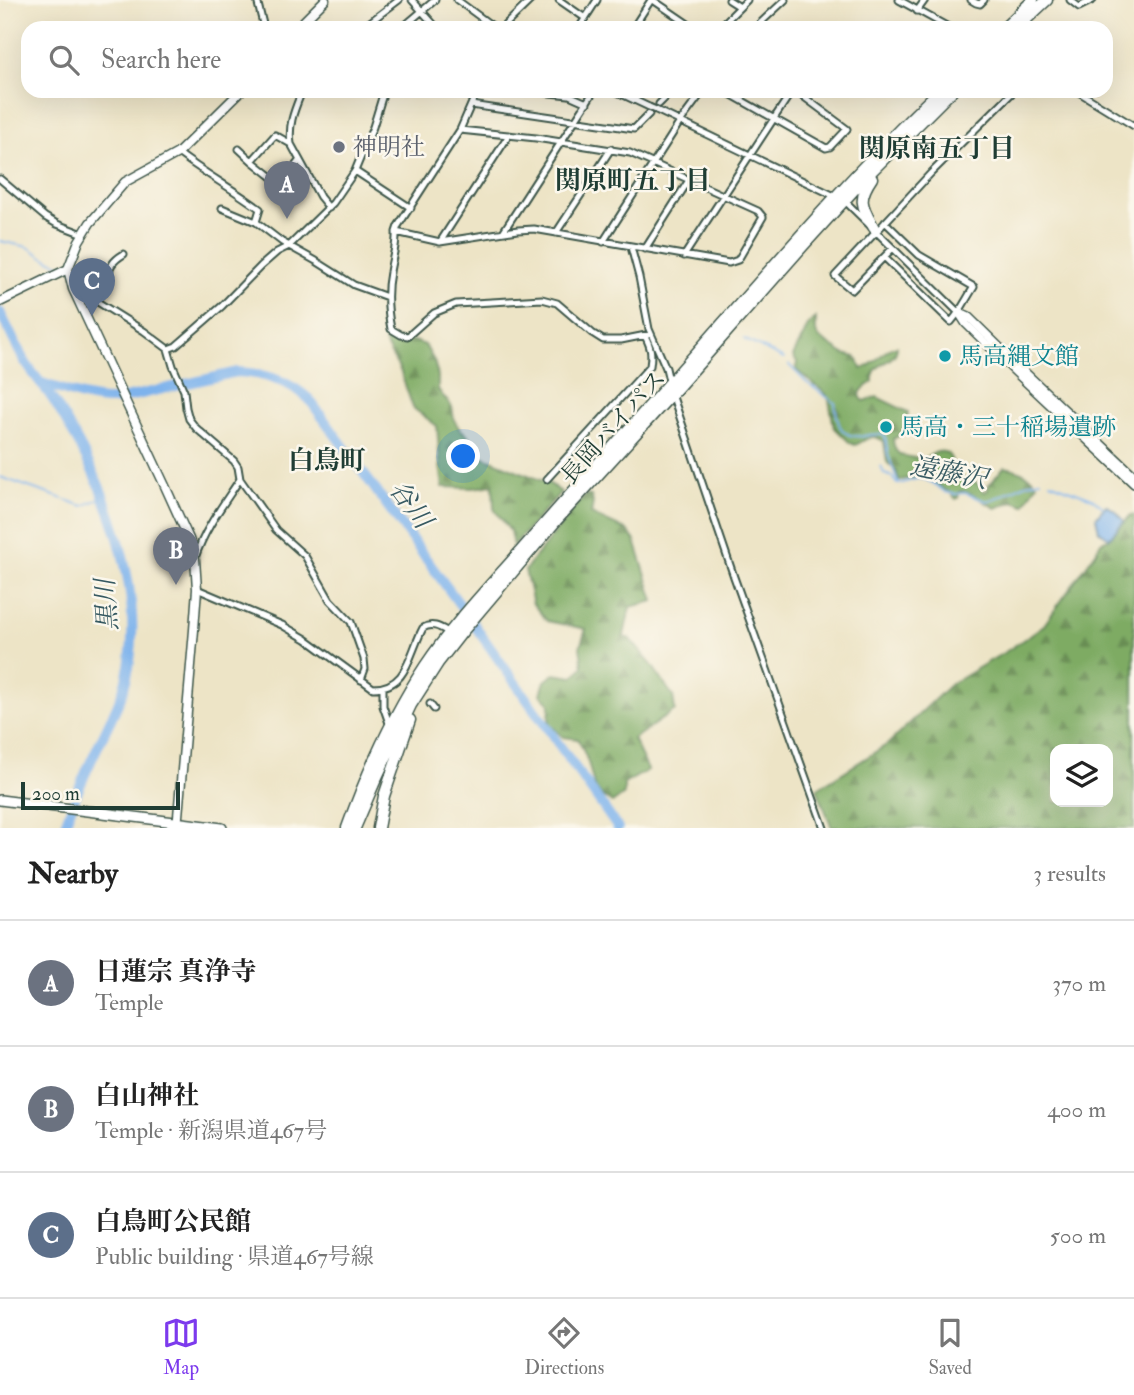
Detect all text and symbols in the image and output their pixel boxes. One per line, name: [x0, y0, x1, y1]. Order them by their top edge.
search box: [21, 21, 1113, 98]
icon: search: [45, 41, 83, 79]
text: Search here: [101, 44, 221, 76]
place label: 神明社: [353, 132, 425, 163]
district label: 関原南五丁目: [859, 133, 1015, 165]
marker: 神明社: [331, 139, 347, 155]
pin: A: [264, 161, 310, 219]
district label: 関原町五丁目: [555, 165, 711, 197]
pin: C: [69, 258, 115, 316]
place label: 馬高縄文館: [959, 341, 1079, 372]
marker: 馬高縄文館: [937, 348, 953, 364]
street label: 長岡バイパス: [554, 364, 673, 491]
place label: 馬高・三十稲場遺跡: [900, 412, 1116, 443]
marker: 馬高・三十稲場遺跡: [878, 419, 894, 435]
your location: [446, 439, 480, 473]
district label: 白鳥町: [288, 445, 366, 477]
water label: 遠藤沢: [907, 450, 993, 497]
water label: 谷川: [382, 474, 440, 537]
pin: B: [153, 527, 199, 585]
water label: 黒川: [89, 575, 125, 632]
map controls: [1050, 744, 1113, 807]
button: layers: [1050, 744, 1113, 807]
scale bar: [21, 779, 180, 811]
text: 200 m: [32, 782, 80, 806]
text: Nearby: [28, 855, 118, 892]
text: 3 results: [1033, 859, 1106, 888]
text: 日蓮宗 真浄寺: [95, 956, 256, 988]
text: A: [44, 969, 58, 998]
text: 370 m: [1052, 969, 1106, 998]
text: Temple: [95, 988, 163, 1017]
text: 白山神社: [95, 1080, 199, 1112]
text: B: [43, 1095, 59, 1124]
text: 400 m: [1047, 1095, 1106, 1124]
text: Temple · 新潟県道467号: [95, 1116, 327, 1145]
text: 白鳥町公民館: [95, 1206, 251, 1238]
text: C: [43, 1221, 59, 1250]
text: 500 m: [1050, 1221, 1106, 1250]
text: Public building · 県道467号線: [95, 1242, 374, 1271]
tab: Map: [162, 1314, 200, 1380]
tab: Directions: [524, 1314, 604, 1380]
tab: Saved: [928, 1314, 972, 1380]

